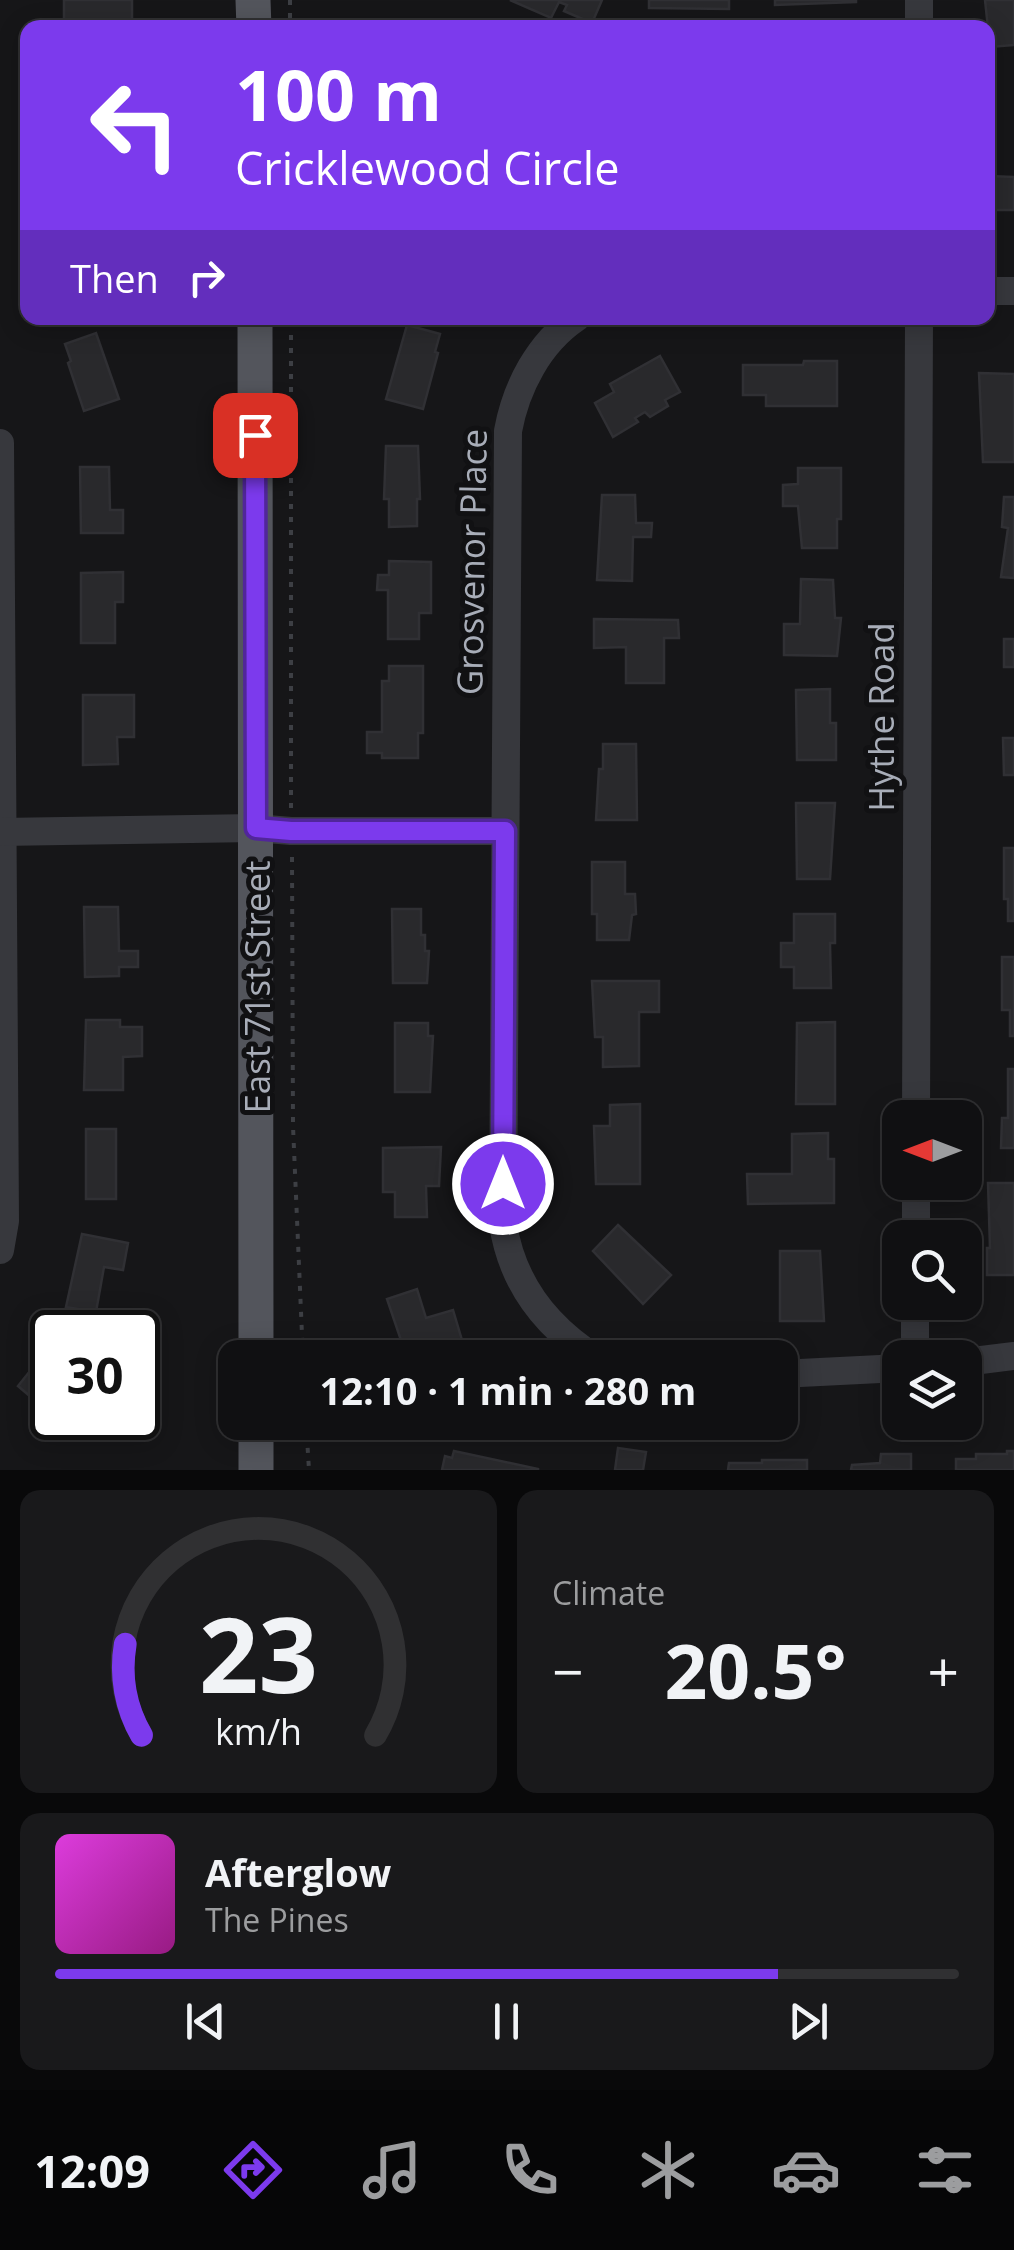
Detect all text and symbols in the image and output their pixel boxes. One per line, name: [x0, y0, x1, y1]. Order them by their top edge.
text: 100 m: [235, 46, 442, 142]
icon: left: [70, 60, 200, 190]
text: Cricklewood Circle: [235, 137, 619, 198]
icon: right: [179, 250, 234, 305]
text: Then: [70, 252, 159, 304]
pin: [213, 393, 298, 478]
icon: arrive: [228, 408, 283, 463]
street label: Grosvenor Place: [445, 428, 497, 696]
street label: Hythe Road: [857, 622, 904, 812]
street label: East 71st Street: [233, 860, 280, 1114]
north arrow: [882, 1100, 982, 1200]
map controls: [882, 1100, 982, 1440]
position arrow: [451, 1132, 555, 1236]
button: search: [882, 1220, 982, 1320]
speed limit sign: 30: [30, 1310, 160, 1440]
button: layers: [882, 1340, 982, 1440]
text: 12:10 · 1 min · 280 m: [320, 1364, 696, 1416]
text: Climate: [552, 1571, 665, 1614]
text: 23: [199, 1582, 318, 1723]
text: 20.5°: [664, 1619, 847, 1721]
text: −: [552, 1633, 583, 1708]
text: +: [928, 1633, 959, 1708]
text: km/h: [215, 1707, 302, 1755]
text: Afterglow: [205, 1846, 391, 1898]
text: The Pines: [205, 1898, 349, 1941]
icon: previous: [178, 1994, 233, 2049]
icon: pause: [479, 1994, 534, 2049]
icon: next: [781, 1994, 836, 2049]
icon: directions: [218, 2135, 288, 2205]
icon: music: [357, 2135, 427, 2205]
icon: phone: [495, 2135, 565, 2205]
icon: climate: [633, 2135, 703, 2205]
icon: car: [771, 2135, 841, 2205]
icon: filters: [910, 2135, 980, 2205]
text: 12:09: [34, 2140, 150, 2201]

